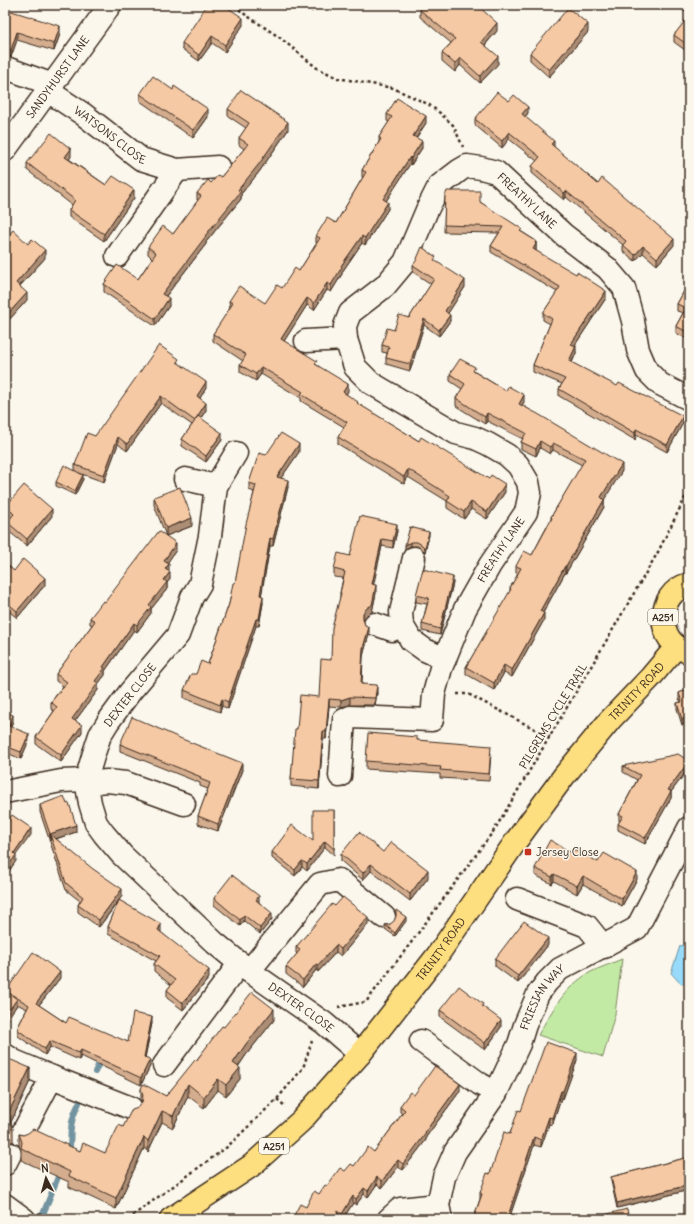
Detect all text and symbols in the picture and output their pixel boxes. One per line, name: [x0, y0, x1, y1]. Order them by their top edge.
street label: SANDYHURST LANE: [23, 33, 92, 121]
street label: WATSONS CLOSE: [71, 103, 147, 167]
street label: FREATHY LANE: [494, 170, 559, 232]
street label: FREATHY LANE: [474, 514, 528, 585]
road number: A251: [648, 609, 678, 625]
street label: TRINITY ROAD: [606, 659, 667, 724]
street label: DEXTER CLOSE: [101, 660, 159, 730]
street label: PILGRIMS CYCLE TRAIL: [516, 661, 590, 771]
place label: Jersey Close: [536, 845, 599, 859]
marker: Jersey Close: [523, 847, 533, 857]
street label: TRINITY ROAD: [413, 915, 469, 984]
street label: FRIESIAN WAY: [517, 961, 566, 1032]
street label: DEXTER CLOSE: [266, 980, 337, 1035]
road number: A251: [259, 1138, 289, 1154]
north arrow: [26, 1158, 66, 1198]
text: N: [40, 1161, 49, 1175]

